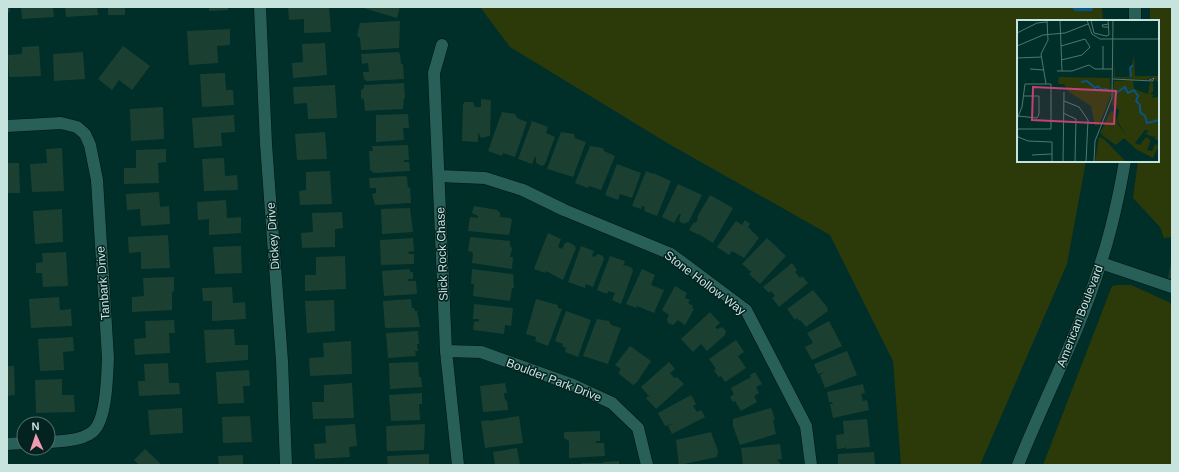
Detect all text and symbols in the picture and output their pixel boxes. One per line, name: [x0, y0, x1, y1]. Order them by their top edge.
inset map: [1017, 20, 1159, 162]
street label: Dickey Drive: [264, 202, 282, 270]
street label: Slick Rock Chase: [433, 206, 451, 301]
street label: Tanbark Drive: [93, 245, 113, 320]
street label: Stone Hollow Way: [662, 248, 748, 318]
street label: American Boulevard: [1054, 263, 1106, 369]
street label: Boulder Park Drive: [504, 355, 604, 405]
north arrow: [16, 416, 56, 456]
text: N: [31, 420, 40, 432]

